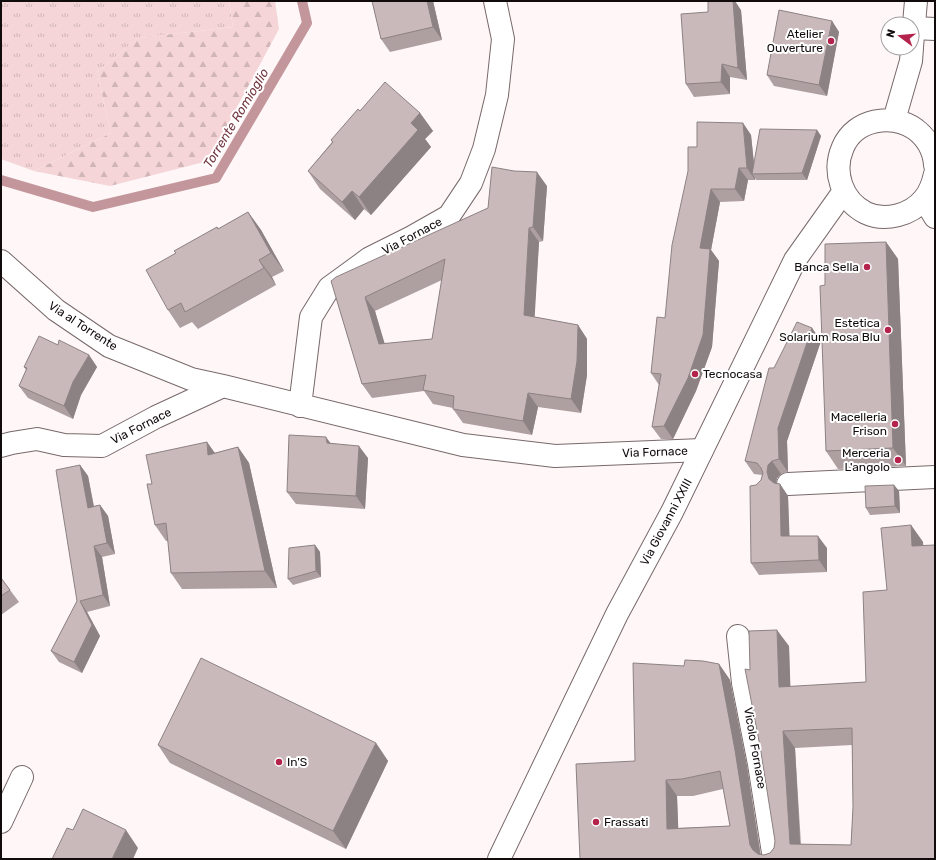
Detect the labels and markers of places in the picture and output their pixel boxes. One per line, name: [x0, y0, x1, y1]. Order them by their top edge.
place label: Atelier Ouverture: [767, 27, 823, 55]
marker: Atelier Ouverture: [826, 36, 836, 46]
place label: Banca Sella: [794, 260, 859, 274]
marker: Banca Sella: [862, 262, 872, 272]
place label: Estetica Solarium Rosa Blu: [779, 316, 880, 344]
marker: Estetica Solarium Rosa Blu: [883, 325, 893, 335]
place label: Tecnocasa: [703, 367, 762, 381]
marker: Tecnocasa: [690, 369, 700, 379]
place label: Macelleria Frison: [831, 410, 887, 438]
marker: Macelleria Frison: [890, 419, 900, 429]
place label: Merceria L'angolo: [842, 446, 890, 474]
marker: Merceria L'angolo: [893, 455, 903, 465]
place label: In'S: [287, 755, 307, 769]
marker: In'S: [274, 757, 284, 767]
place label: Frassati: [604, 815, 648, 829]
marker: Frassati: [591, 817, 601, 827]

